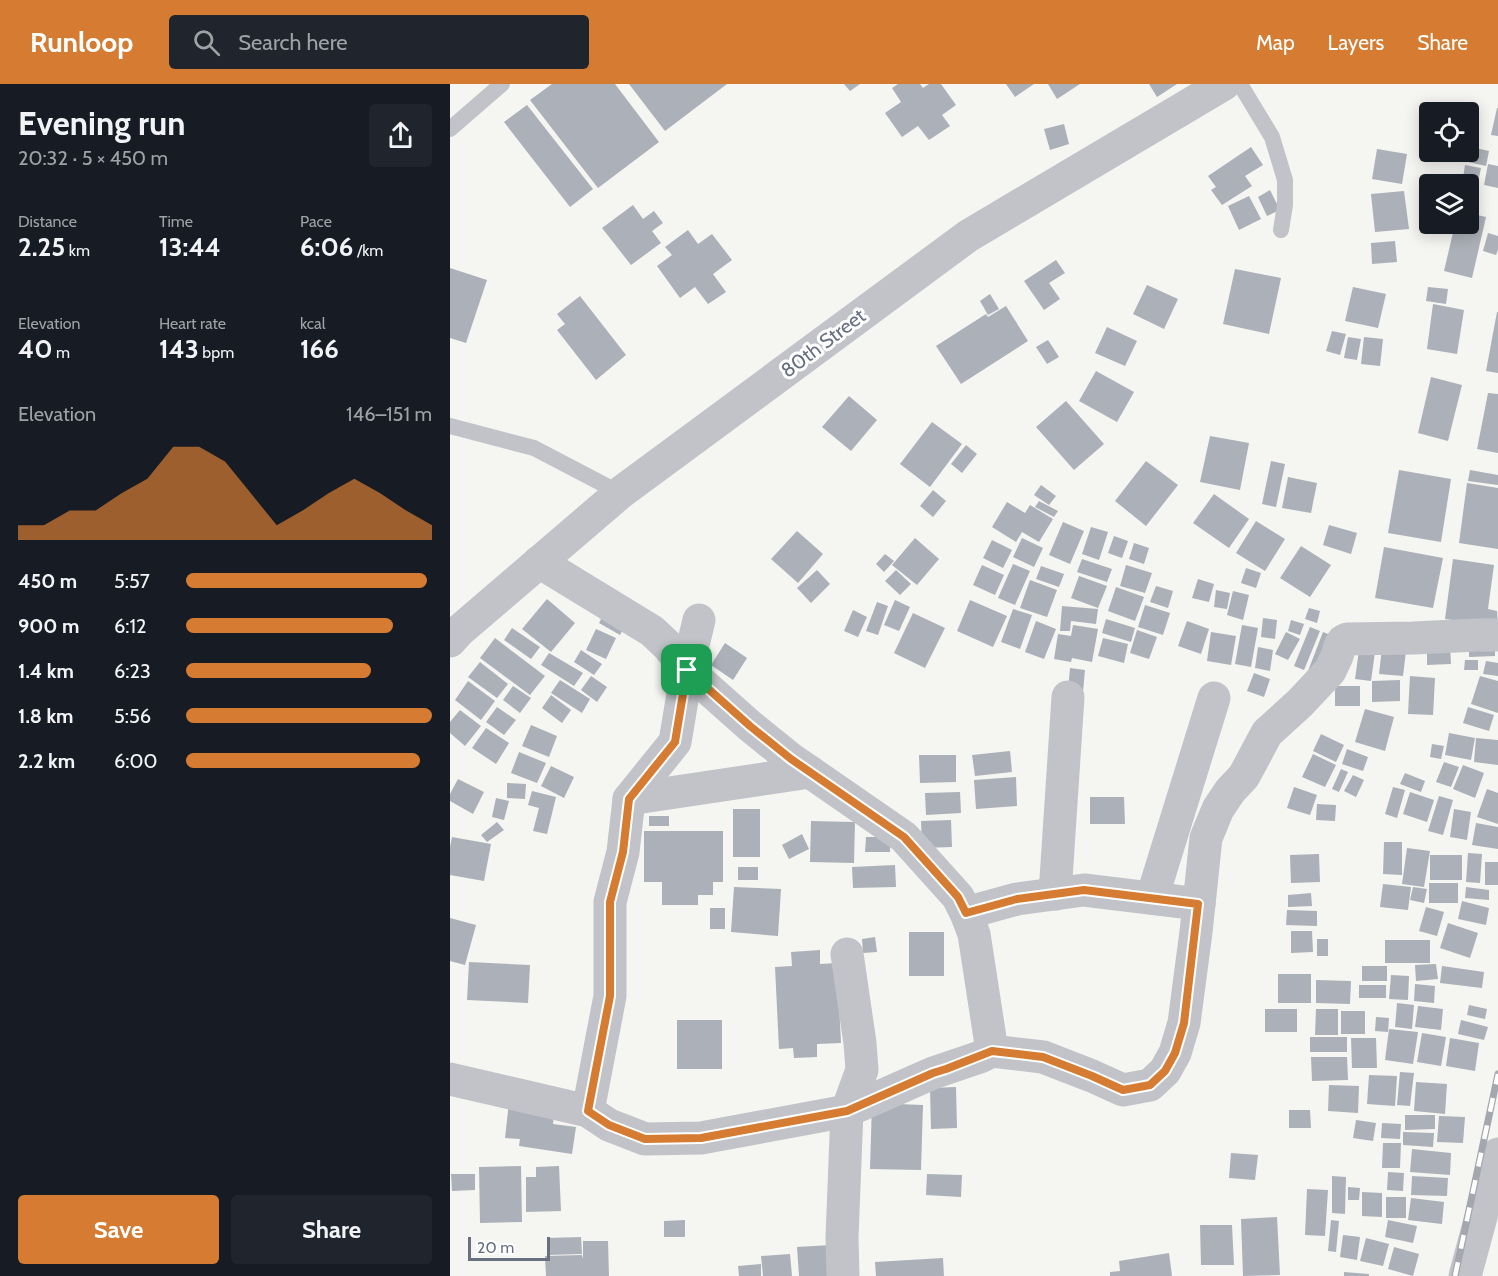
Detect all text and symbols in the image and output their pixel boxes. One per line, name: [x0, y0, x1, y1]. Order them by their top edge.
search box: [169, 15, 589, 69]
text: Runloop: [30, 25, 133, 59]
icon: search: [190, 26, 223, 59]
text: Search here: [238, 29, 348, 56]
text: Map: [1256, 30, 1295, 55]
text: Layers: [1328, 30, 1384, 55]
text: Share: [1417, 30, 1468, 55]
map controls: [1419, 102, 1479, 234]
button: locate: [1419, 102, 1479, 162]
text: Evening run: [18, 103, 185, 143]
button: share: [369, 104, 432, 167]
text: 20:32 · 5 × 450 m: [18, 146, 168, 170]
button: layers: [1419, 174, 1479, 234]
text: Distance: [18, 212, 77, 231]
text: Time: [159, 212, 193, 231]
text: Pace: [300, 212, 332, 231]
text: 2.25: [18, 231, 65, 263]
text: 13:44: [159, 231, 221, 263]
text: 6:06: [300, 231, 353, 263]
text: km: [65, 241, 90, 260]
text: /km: [353, 241, 383, 260]
street label: 80th Street: [776, 303, 870, 383]
text: Elevation: [18, 314, 81, 333]
text: Heart rate: [159, 314, 226, 333]
text: kcal: [300, 314, 326, 333]
text: 40: [18, 333, 53, 365]
text: 143: [159, 333, 199, 365]
text: 166: [300, 333, 339, 365]
text: m: [53, 343, 70, 362]
text: bpm: [199, 343, 234, 362]
text: Elevation: [18, 402, 96, 426]
text: 146–151 m: [346, 402, 432, 426]
text: 450 m: [18, 569, 77, 593]
text: 5:57: [114, 569, 150, 593]
text: 900 m: [18, 614, 79, 638]
text: 6:12: [114, 614, 147, 638]
pin: [661, 644, 712, 695]
icon: arrive: [670, 653, 703, 686]
text: 1.4 km: [18, 659, 74, 683]
text: 6:23: [114, 659, 151, 683]
text: 1.8 km: [18, 704, 73, 728]
text: 5:56: [114, 704, 151, 728]
text: 2.2 km: [18, 749, 75, 773]
text: 6:00: [114, 749, 157, 773]
button: Save: [18, 1195, 219, 1264]
button: Share: [231, 1195, 432, 1264]
scale bar: [468, 1234, 550, 1262]
text: 20 m: [477, 1238, 514, 1257]

